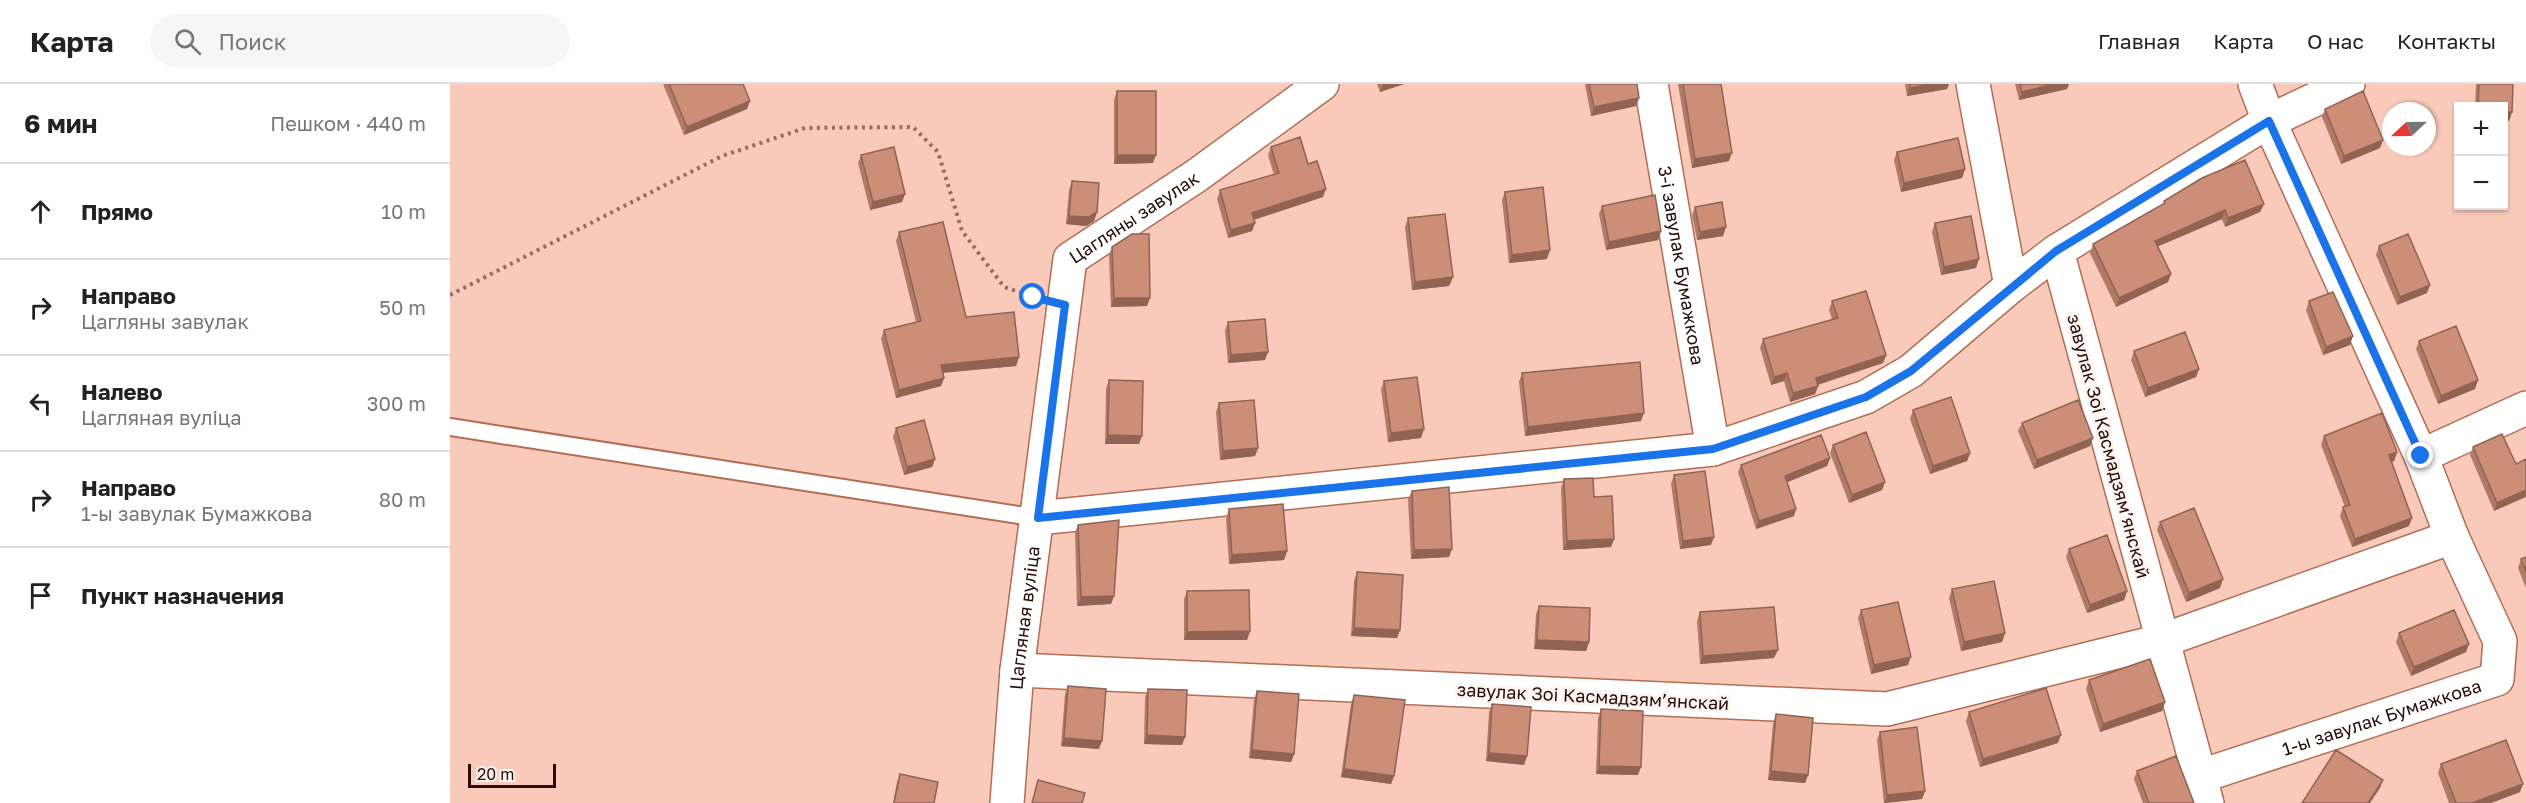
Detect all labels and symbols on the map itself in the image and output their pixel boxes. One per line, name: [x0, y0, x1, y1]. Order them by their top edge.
north arrow: [2382, 102, 2436, 156]
street label: 3-і завулак Бумажкова: [1654, 164, 1710, 367]
street label: Цагляны завулак: [1064, 166, 1203, 268]
route start: [1019, 283, 1045, 309]
street label: завулак Зоі Касмадзямʼянскай: [2063, 311, 2155, 581]
route end: [2407, 442, 2433, 468]
street label: Цагляная вуліца: [1005, 545, 1044, 690]
street label: 1-ы завулак Бумажкова: [2279, 674, 2484, 760]
street label: завулак Зоі Касмадзямʼянскай: [1456, 678, 1730, 714]
scale bar: [468, 761, 556, 788]

